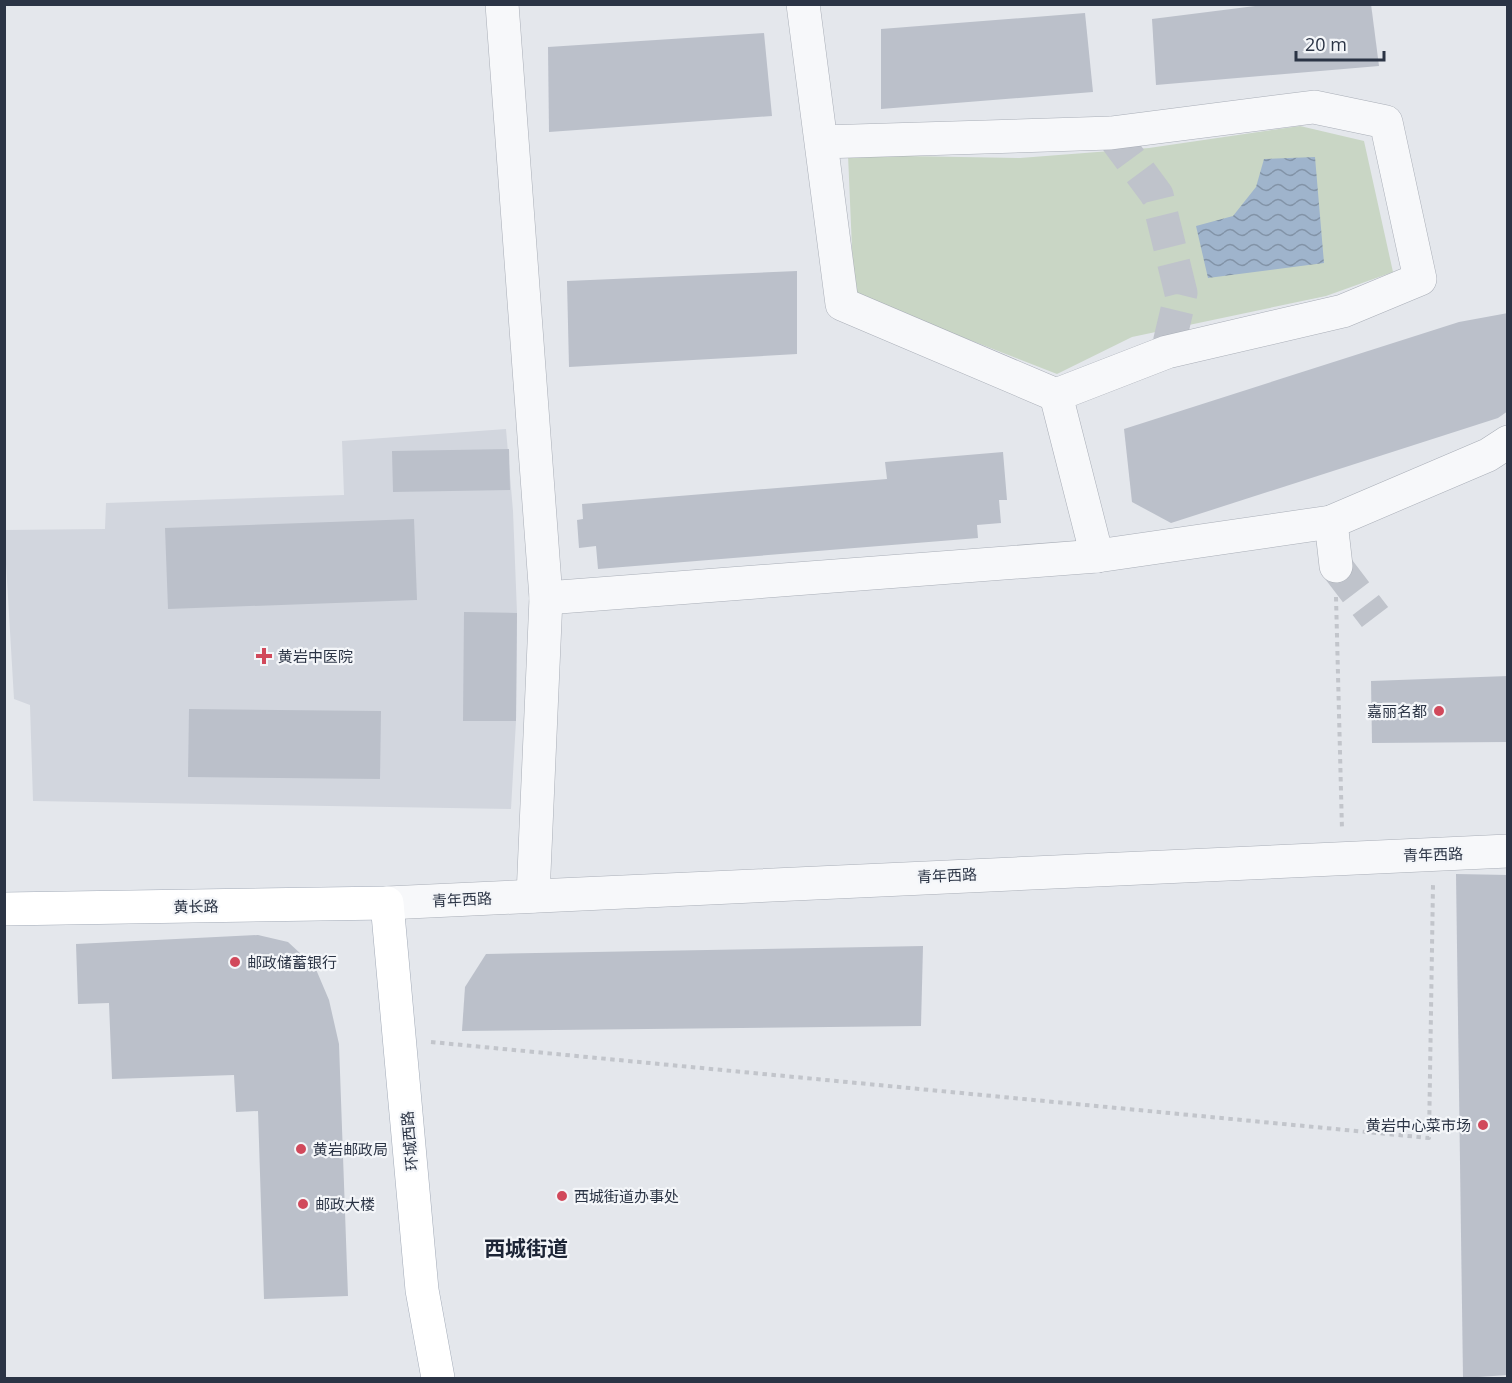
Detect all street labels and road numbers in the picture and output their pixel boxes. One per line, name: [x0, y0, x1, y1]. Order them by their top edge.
street label: 青年西路: [1403, 843, 1463, 865]
street label: 青年西路: [917, 863, 977, 887]
street label: 青年西路: [432, 887, 492, 911]
street label: 黄长路: [173, 896, 219, 916]
street label: 环城西路: [396, 1110, 422, 1172]

